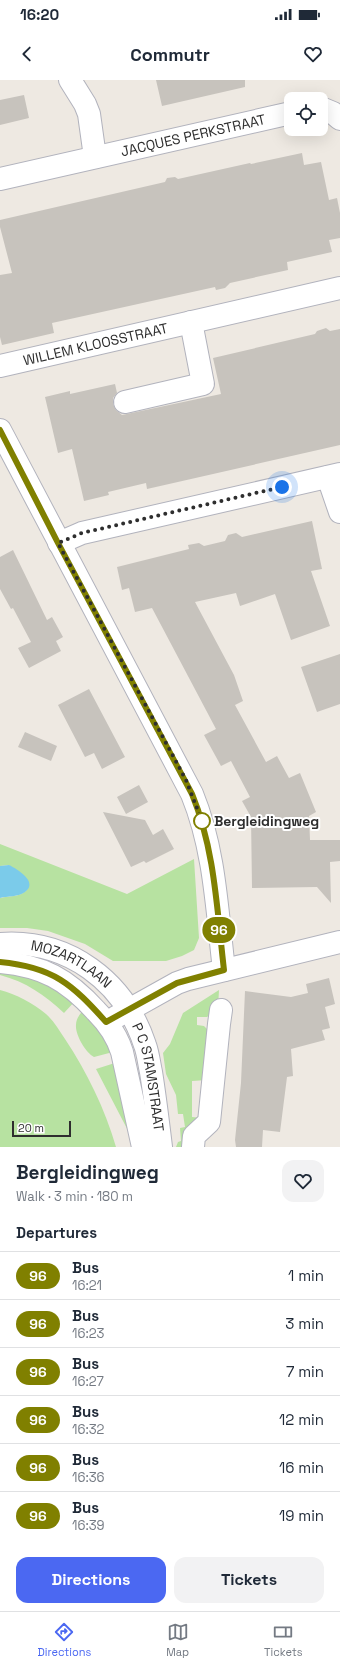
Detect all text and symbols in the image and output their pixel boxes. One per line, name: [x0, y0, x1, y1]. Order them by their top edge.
text: 16:20: [20, 5, 59, 24]
icon: back: [16, 43, 38, 65]
text: Commutr: [130, 43, 210, 66]
icon: heart: [302, 43, 324, 65]
map controls: [284, 92, 328, 136]
button: locate: [284, 92, 328, 136]
street label: JACQUES PERKSTRAAT: [119, 110, 267, 160]
street label: WILLEM KLOOSSTRAAT: [21, 319, 170, 369]
your location: [272, 477, 292, 497]
marker: Bergleidingweg: [193, 812, 211, 830]
place label: Bergleidingweg: [214, 812, 319, 830]
line badge: 96: [201, 917, 237, 943]
text: 96: [210, 921, 228, 939]
street label: MOZARTLAAN: [29, 936, 116, 992]
street label: P C STAMSTRAAT: [128, 1020, 168, 1132]
scale bar: [12, 1119, 71, 1138]
text: 20 m: [18, 1121, 44, 1135]
text: Bergleidingweg: [16, 1160, 159, 1185]
button: heart: [282, 1160, 324, 1202]
text: Walk · 3 min · 180 m: [16, 1188, 133, 1205]
text: Departures: [16, 1223, 97, 1242]
text: Bus: [72, 1258, 99, 1277]
text: 1 min: [288, 1266, 324, 1285]
text: 96: [29, 1267, 47, 1285]
text: 16:21: [72, 1277, 102, 1294]
text: Bus: [72, 1306, 99, 1325]
text: 3 min: [285, 1314, 324, 1333]
text: 96: [29, 1315, 47, 1333]
text: 16:23: [72, 1325, 104, 1342]
text: Bus: [72, 1354, 99, 1373]
text: 7 min: [286, 1362, 324, 1381]
text: 96: [29, 1363, 47, 1381]
text: 16:27: [72, 1373, 104, 1390]
text: Bus: [72, 1402, 99, 1421]
text: 12 min: [279, 1410, 324, 1429]
text: 96: [29, 1411, 47, 1429]
text: 16:32: [72, 1421, 104, 1438]
text: Bus: [72, 1450, 99, 1469]
text: 16 min: [279, 1458, 324, 1477]
text: 96: [29, 1459, 47, 1477]
text: 16:36: [72, 1469, 105, 1486]
text: Bus: [72, 1498, 99, 1517]
text: 19 min: [279, 1506, 324, 1525]
text: 96: [29, 1507, 47, 1525]
text: 16:39: [72, 1517, 105, 1534]
button: Directions: [16, 1557, 166, 1603]
button: Tickets: [174, 1557, 324, 1603]
tab: Directions: [37, 1621, 91, 1659]
tab: Map: [166, 1621, 189, 1659]
tab: Tickets: [264, 1621, 303, 1659]

